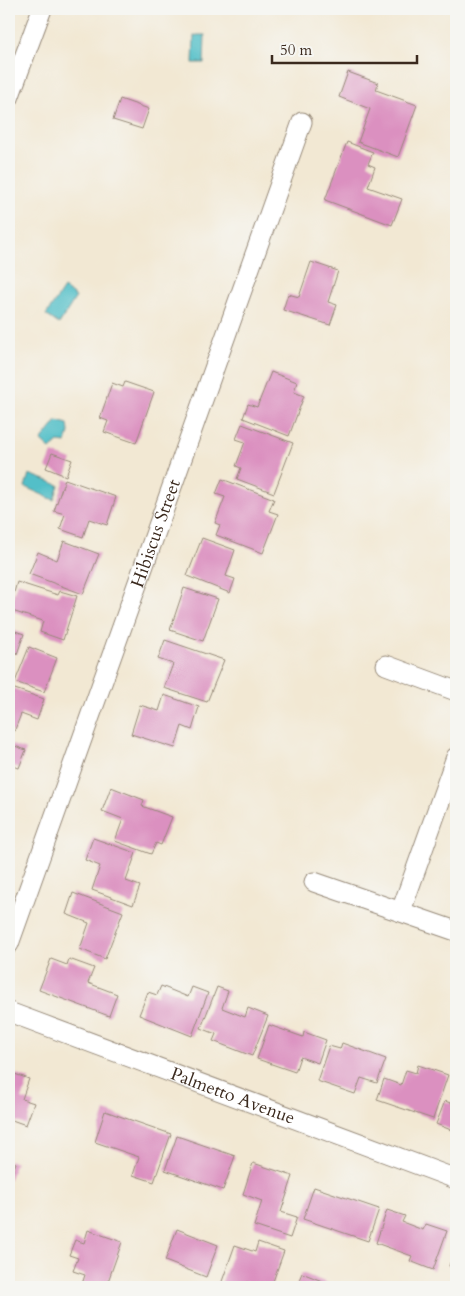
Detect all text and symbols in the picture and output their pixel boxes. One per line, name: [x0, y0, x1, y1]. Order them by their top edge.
scale bar: [272, 32, 418, 64]
text: 50 m: [280, 40, 312, 60]
street label: Hibiscus Street: [125, 475, 186, 591]
street label: Palmetto Avenue: [167, 1061, 299, 1130]

